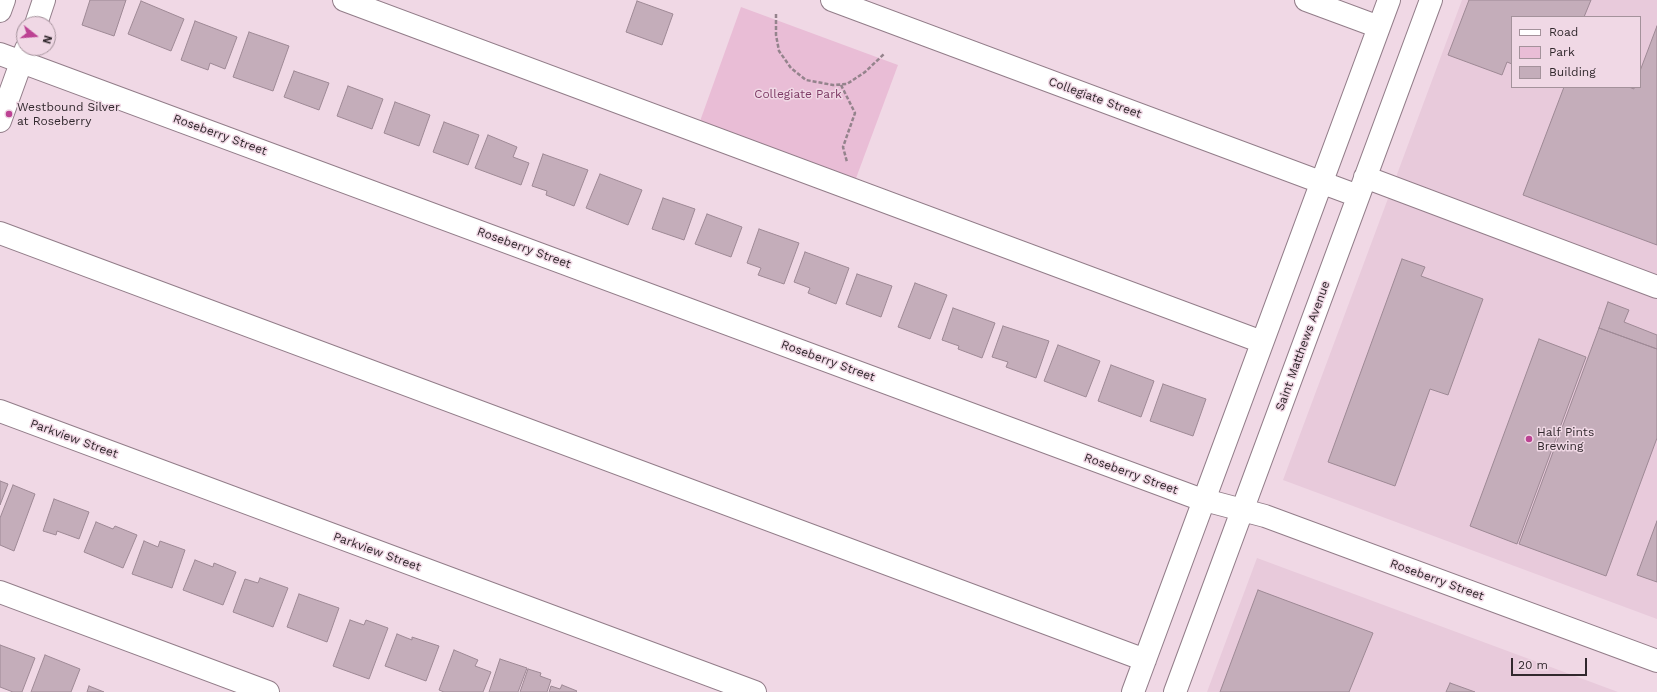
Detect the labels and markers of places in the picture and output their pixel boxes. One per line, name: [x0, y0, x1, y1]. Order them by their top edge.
place label: Westbound Silver at Roseberry: [17, 100, 120, 128]
marker: Westbound Silver at Roseberry: [4, 109, 14, 119]
place label: Half Pints Brewing: [1537, 425, 1594, 453]
marker: Half Pints Brewing: [1524, 434, 1534, 444]

